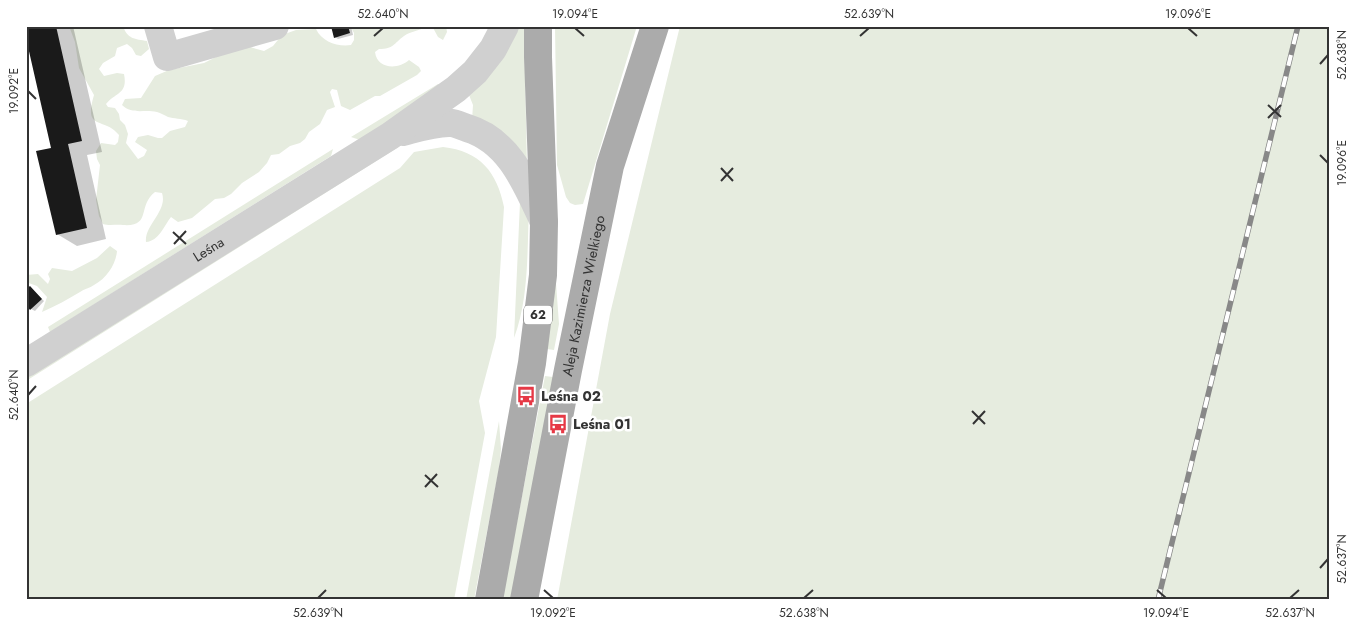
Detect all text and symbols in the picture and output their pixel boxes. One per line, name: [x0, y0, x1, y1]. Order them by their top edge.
text: 52.640°N: [358, 5, 408, 23]
text: 19.094°E: [552, 5, 598, 23]
text: 52.639°N: [844, 5, 894, 23]
text: 19.096°E: [1165, 5, 1211, 23]
text: 52.638°N: [1333, 30, 1351, 80]
text: 19.092°E: [5, 68, 23, 114]
text: 19.096°E: [1333, 140, 1351, 186]
street label: Aleja Kazimierza Wielkiego: [557, 213, 610, 378]
street label: Leśna: [189, 232, 228, 267]
road number: 62: [524, 306, 552, 324]
text: 52.640°N: [5, 370, 23, 420]
bus stop icon: Leśna 02: [515, 385, 537, 407]
place label: Leśna 02: [541, 386, 601, 406]
bus stop icon: Leśna 01: [547, 413, 569, 435]
place label: Leśna 01: [573, 414, 631, 434]
text: 52.637°N: [1333, 534, 1351, 584]
text: 52.639°N: [293, 604, 343, 622]
text: 19.092°E: [530, 604, 576, 622]
text: 52.638°N: [779, 604, 829, 622]
text: 19.094°E: [1143, 604, 1189, 622]
text: 52.637°N: [1265, 604, 1315, 622]

